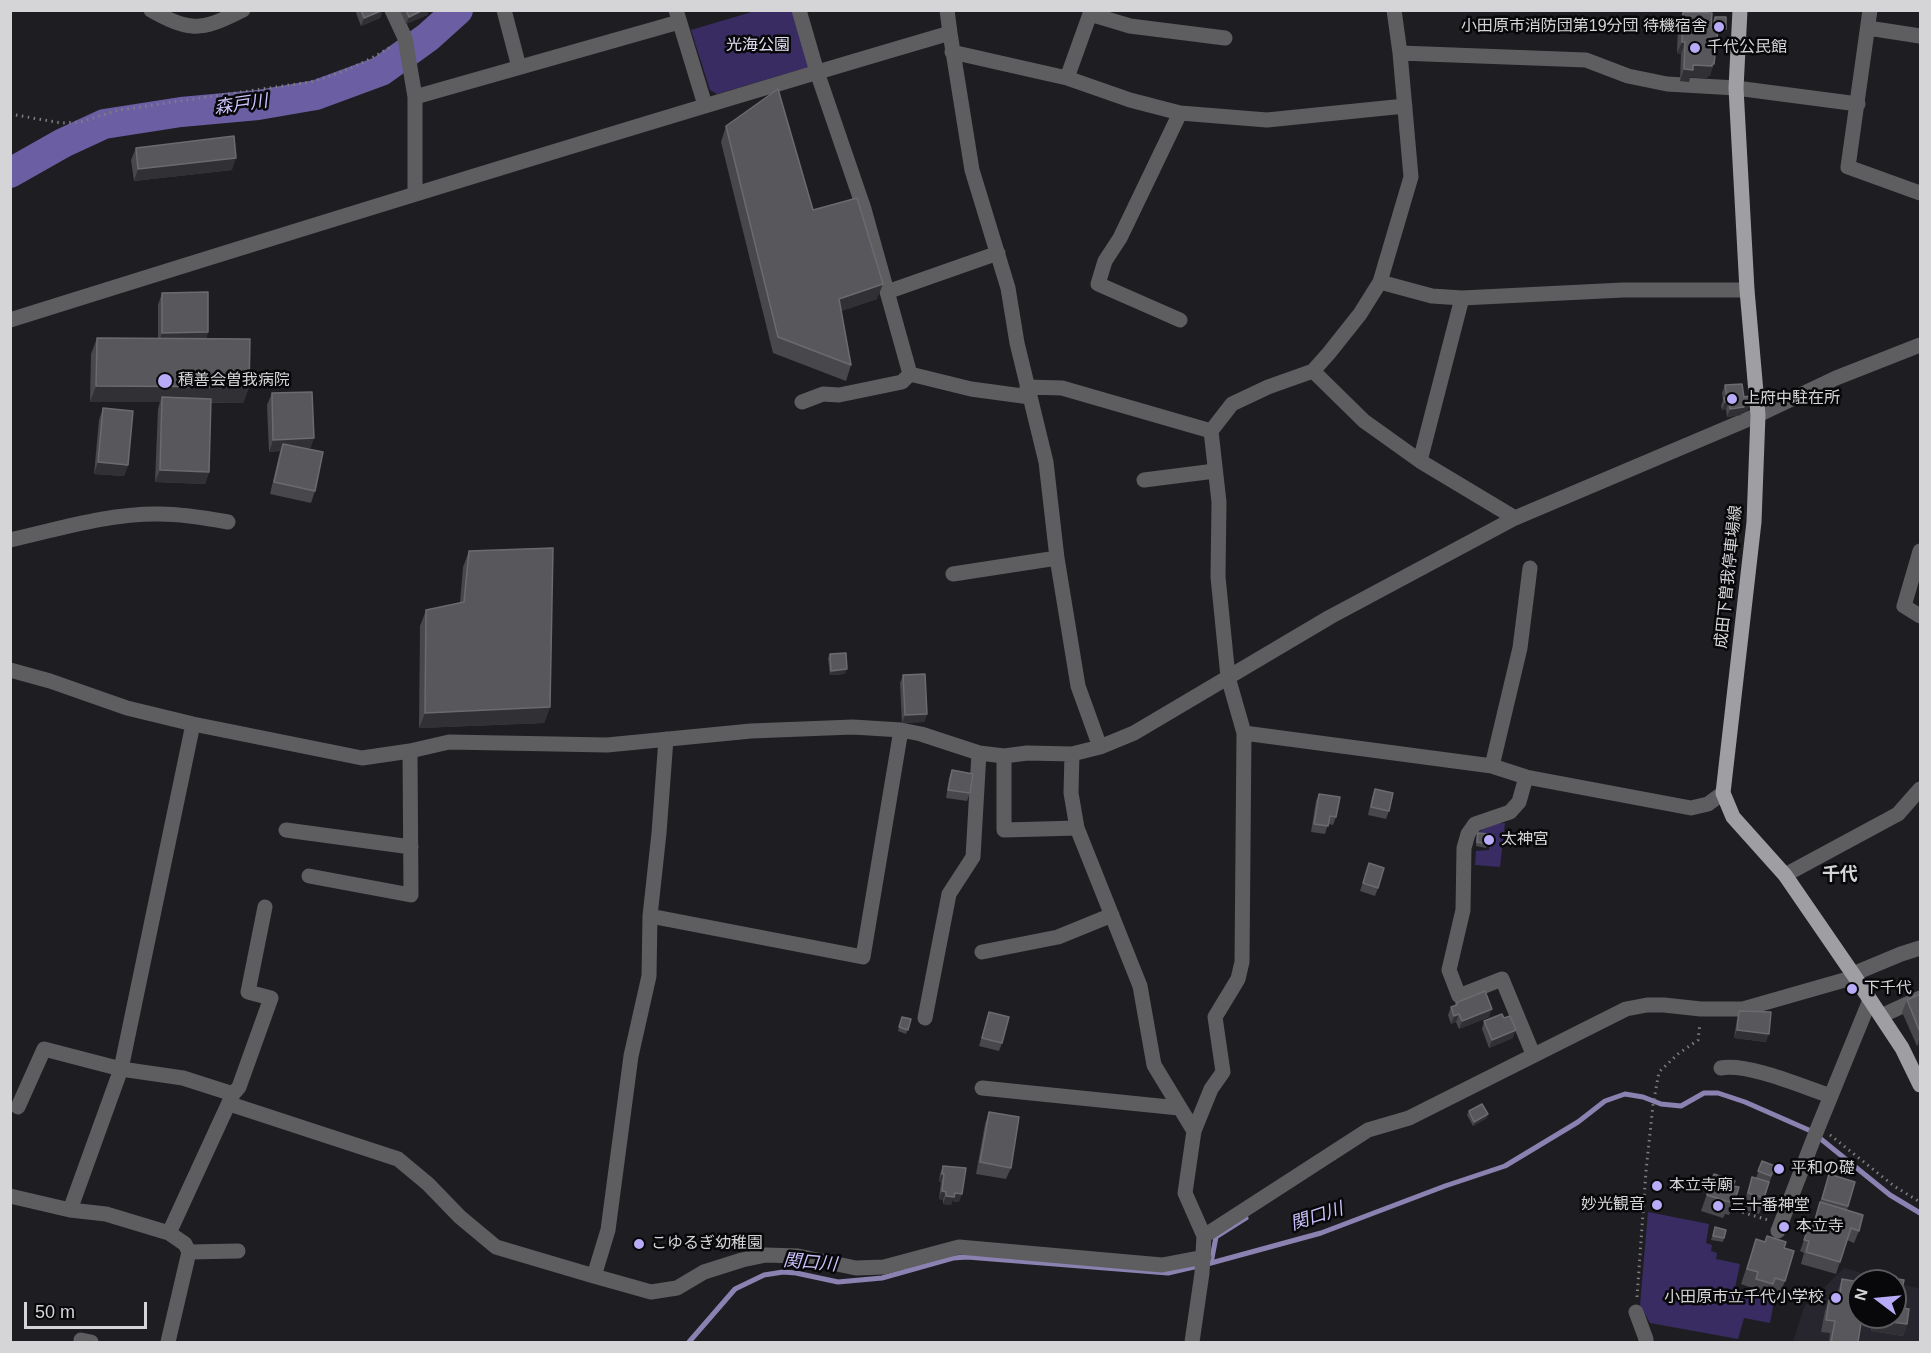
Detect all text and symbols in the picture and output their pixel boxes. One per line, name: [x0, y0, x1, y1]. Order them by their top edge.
place label: 小田原市消防団第19分団 待機宿舎: [1461, 17, 1707, 37]
marker: 小田原市消防団第19分団 待機宿舎: [1712, 20, 1726, 34]
park label: 光海公園: [726, 36, 790, 56]
place label: 千代公民館: [1707, 38, 1787, 58]
marker: 千代公民館: [1688, 41, 1702, 55]
water label: 森戸川: [213, 91, 269, 119]
place label: 積善会曽我病院: [178, 371, 290, 391]
marker: 積善会曽我病院: [156, 372, 174, 390]
place label: 上府中駐在所: [1744, 389, 1840, 409]
marker: 上府中駐在所: [1725, 392, 1739, 406]
street label: 成田下曽我停車場線: [1712, 504, 1746, 650]
place label: 太神宮: [1501, 830, 1549, 850]
marker: 太神宮: [1482, 833, 1496, 847]
district label: 千代: [1822, 864, 1858, 886]
place label: 下千代: [1864, 979, 1912, 999]
marker: 下千代: [1845, 982, 1859, 996]
place label: 平和の礎: [1791, 1159, 1855, 1179]
marker: 平和の礎: [1772, 1162, 1786, 1176]
place label: 本立寺廟: [1669, 1176, 1733, 1196]
marker: 本立寺廟: [1650, 1179, 1664, 1193]
place label: 妙光観音: [1581, 1195, 1645, 1215]
place label: 三十番神堂: [1730, 1196, 1810, 1216]
water label: 関口川: [1288, 1198, 1346, 1236]
marker: 妙光観音: [1650, 1198, 1664, 1212]
marker: 三十番神堂: [1711, 1199, 1725, 1213]
place label: 本立寺: [1796, 1217, 1844, 1237]
marker: 本立寺: [1777, 1220, 1791, 1234]
place label: こゆるぎ幼稚園: [651, 1234, 763, 1254]
marker: こゆるぎ幼稚園: [632, 1237, 646, 1251]
water label: 関口川: [782, 1250, 838, 1276]
north arrow: [1847, 1269, 1907, 1329]
text: N: [1851, 1287, 1871, 1302]
place label: 小田原市立千代小学校: [1664, 1288, 1824, 1308]
scale bar: [27, 1290, 150, 1328]
marker: 小田原市立千代小学校: [1829, 1291, 1843, 1305]
text: 50 m: [35, 1302, 75, 1322]

